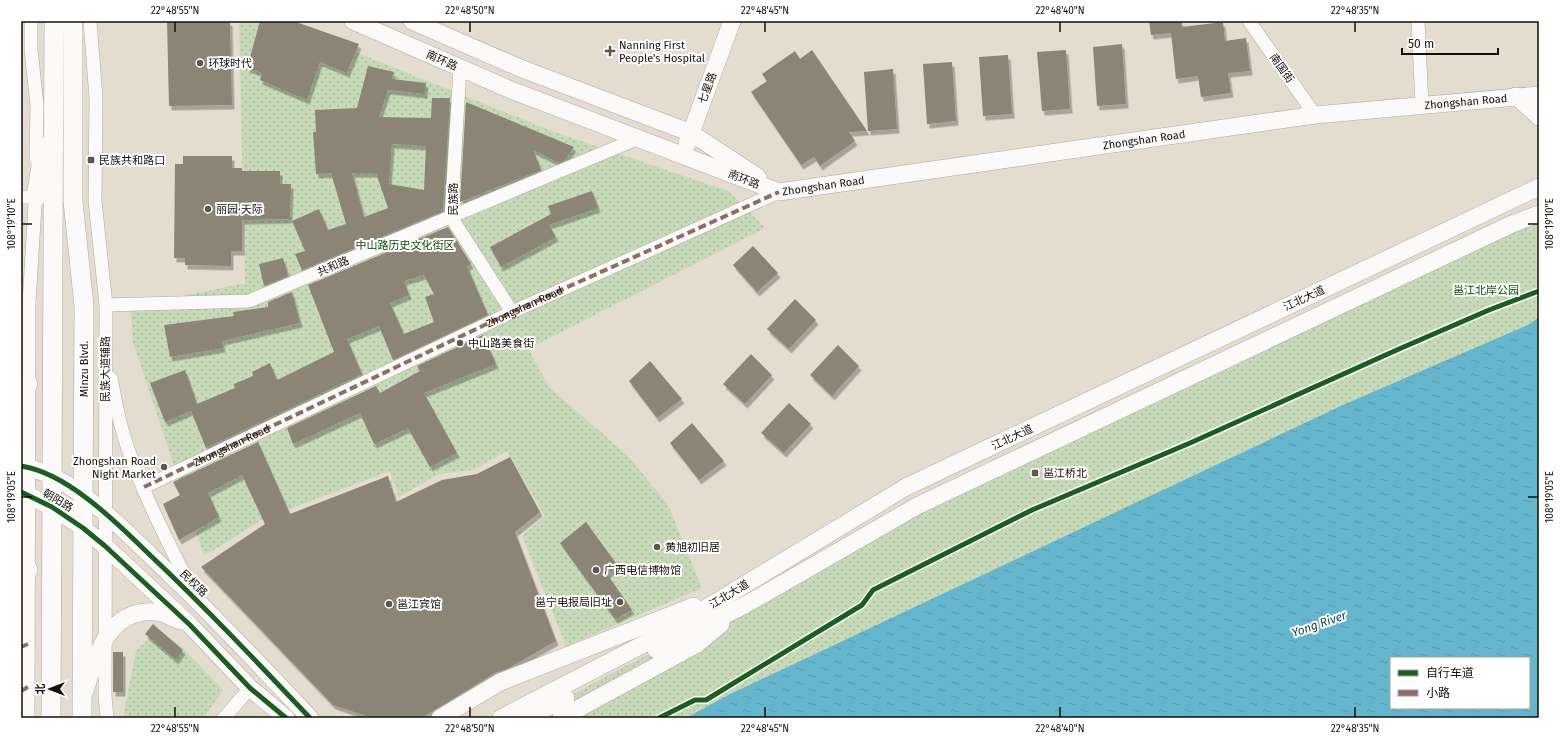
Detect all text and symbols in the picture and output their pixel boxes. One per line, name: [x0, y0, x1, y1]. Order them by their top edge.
text: 22°48'55"N: [151, 5, 199, 17]
text: 22°48'50"N: [445, 5, 495, 17]
text: 22°48'45"N: [741, 5, 789, 17]
text: 22°48'40"N: [1035, 5, 1085, 17]
text: 22°48'35"N: [1331, 5, 1379, 17]
scale bar: [1402, 30, 1498, 56]
text: 50 m: [1408, 37, 1434, 51]
place label: Nanning First People's Hospital: [619, 39, 705, 65]
marker: Nanning First People's Hospital: [604, 45, 616, 57]
street label: 南环路: [424, 48, 460, 73]
street label: 南国街: [1267, 51, 1296, 86]
place label: 环球时代: [208, 57, 252, 70]
marker: 环球时代: [195, 58, 205, 68]
street label: 七星路: [696, 70, 719, 106]
street label: Zhongshan Road: [1424, 92, 1508, 112]
street label: Zhongshan Road: [1102, 128, 1186, 152]
place label: 民族共和路口: [99, 154, 165, 167]
marker: 民族共和路口: [86, 155, 96, 165]
street label: 南环路: [726, 167, 762, 191]
street label: Zhongshan Road: [781, 174, 866, 198]
street label: 民族路: [447, 183, 460, 216]
text: 108°19'10"E: [6, 198, 18, 250]
text: 108°19'10"E: [1544, 198, 1556, 250]
place label: 丽园·天际: [216, 203, 263, 216]
marker: 丽园·天际: [203, 204, 213, 214]
park label: 中山路历史文化街区: [356, 239, 455, 252]
street label: 共和路: [315, 254, 351, 279]
street label: 江北大道: [1282, 283, 1327, 314]
street label: Zhongshan Road: [484, 284, 565, 330]
park label: 邕江北岸公园: [1453, 284, 1519, 297]
street label: 民族大道辅路: [99, 336, 112, 402]
place label: 中山路美食街: [468, 337, 534, 350]
marker: 中山路美食街: [455, 338, 465, 348]
street label: Minzu Blvd.: [78, 340, 91, 397]
street label: Zhongshan Road: [192, 422, 272, 470]
street label: 江北大道: [990, 422, 1035, 453]
place label: Zhongshan Road Night Market: [73, 455, 156, 481]
marker: Zhongshan Road Night Market: [159, 462, 169, 472]
place label: 邕江桥北: [1043, 467, 1087, 480]
marker: 邕江桥北: [1030, 468, 1040, 478]
text: 108°19'05"E: [6, 471, 18, 523]
text: 108°19'05"E: [1544, 471, 1556, 523]
street label: 朝阳路: [40, 486, 75, 514]
place label: 黄旭初旧居: [665, 541, 720, 554]
marker: 黄旭初旧居: [652, 542, 662, 552]
place label: 广西电信博物馆: [604, 564, 681, 577]
marker: 广西电信博物馆: [591, 565, 601, 575]
street label: 民权路: [177, 567, 210, 599]
street label: 江北大道: [707, 578, 751, 611]
place label: 邕宁电报局旧址: [535, 596, 612, 609]
marker: 邕宁电报局旧址: [615, 597, 625, 607]
place label: 邕江宾馆: [397, 598, 441, 611]
marker: 邕江宾馆: [384, 599, 394, 609]
water label: Yong River: [1290, 608, 1349, 640]
legend: [1390, 657, 1530, 709]
text: 自行车道: [1426, 666, 1474, 680]
north arrow: [30, 669, 70, 709]
text: 北: [34, 684, 47, 695]
text: 小路: [1426, 686, 1450, 700]
text: 22°48'55"N: [151, 723, 199, 735]
text: 22°48'50"N: [445, 723, 495, 735]
text: 22°48'45"N: [741, 723, 789, 735]
text: 22°48'40"N: [1035, 723, 1085, 735]
text: 22°48'35"N: [1331, 723, 1379, 735]

